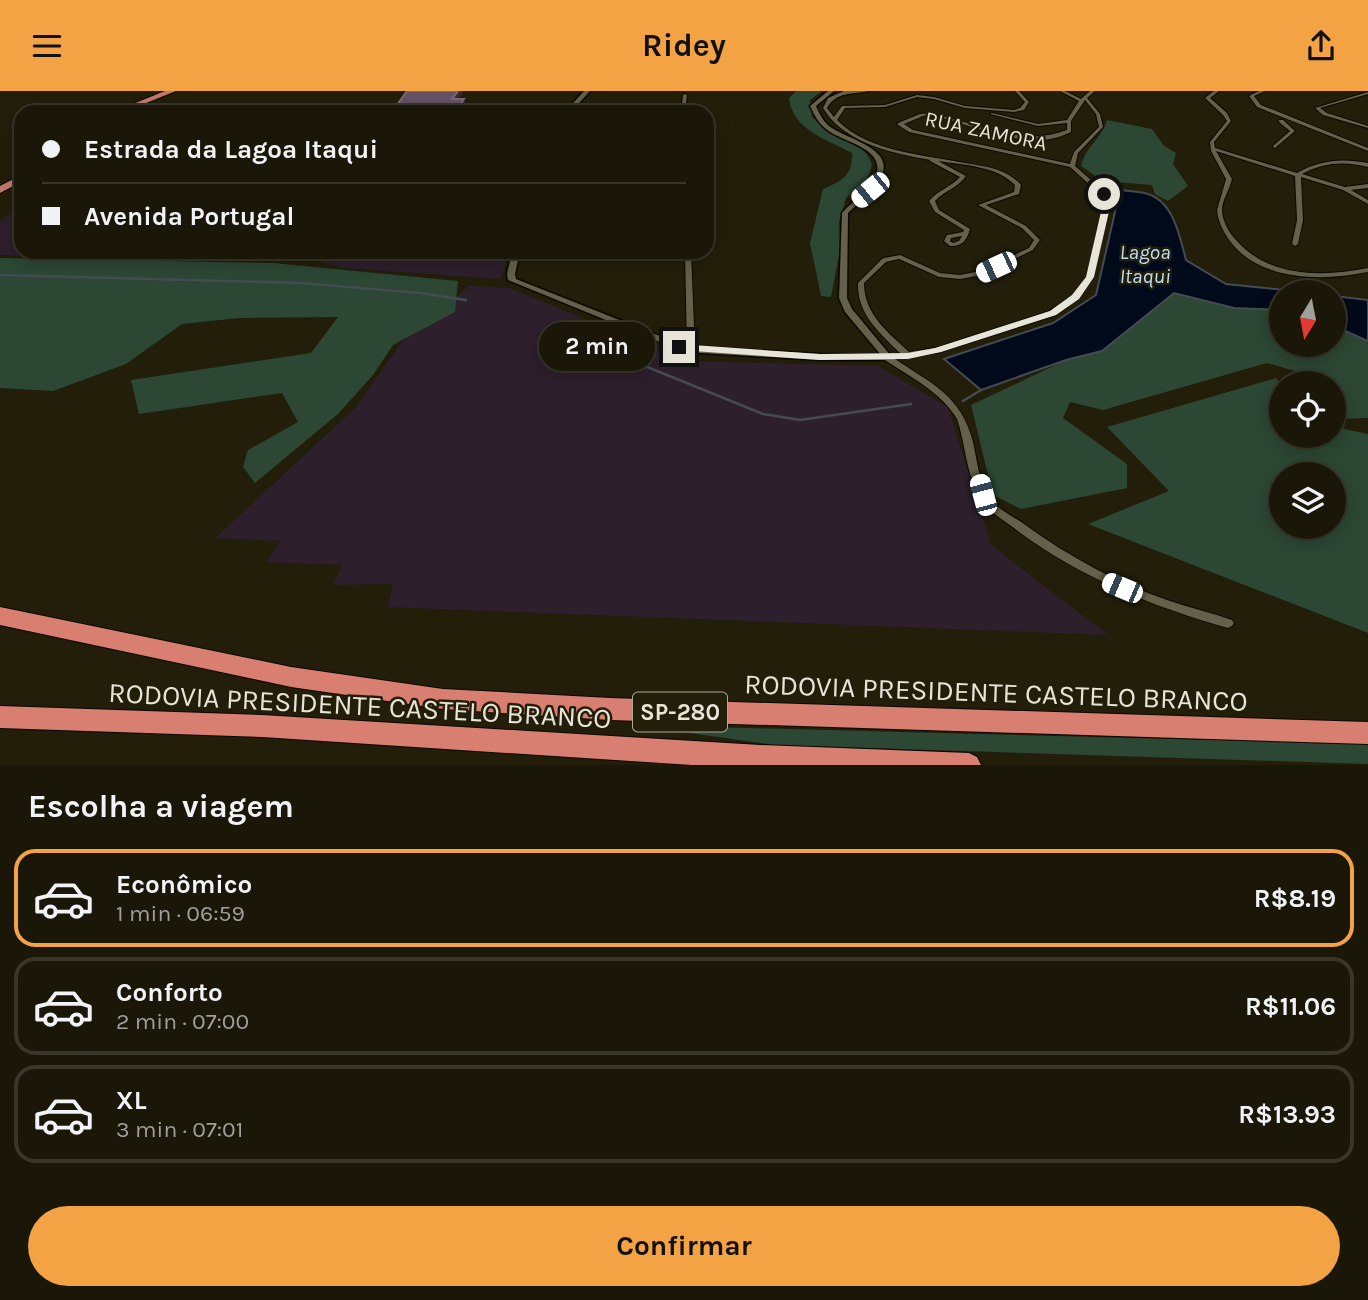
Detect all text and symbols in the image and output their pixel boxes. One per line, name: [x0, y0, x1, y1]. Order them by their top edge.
icon: menu: [28, 27, 66, 65]
text: Ridey: [642, 27, 726, 64]
icon: share: [1302, 27, 1340, 65]
street label: RUA ZAMORA: [923, 106, 1049, 156]
text: Estrada da Lagoa Itaqui: [84, 134, 378, 165]
car: [848, 169, 893, 211]
route start: [1088, 178, 1120, 210]
text: Avenida Portugal: [84, 201, 294, 232]
water label: Lagoa Itaqui: [1119, 240, 1171, 288]
car: [973, 249, 1020, 285]
north arrow: [1269, 280, 1346, 357]
map controls: [1269, 280, 1346, 539]
callout: 2 min: [539, 323, 654, 371]
route end: [663, 331, 695, 363]
text: 2 min: [565, 333, 629, 360]
button: locate: [1269, 371, 1346, 448]
button: layers: [1269, 462, 1346, 539]
car: [968, 472, 999, 518]
car: [1099, 570, 1146, 606]
street label: RODOVIA PRESIDENTE CASTELO BRANCO: [744, 667, 1248, 718]
street label: RODOVIA PRESIDENTE CASTELO BRANCO: [108, 676, 612, 735]
road number: SP-280: [633, 692, 727, 731]
text: Escolha a viagem: [28, 788, 294, 825]
icon: car: [32, 867, 95, 930]
text: Econômico: [116, 869, 252, 900]
text: R$8.19: [1254, 883, 1336, 914]
text: 1 min · 06:59: [116, 900, 245, 927]
icon: car: [32, 975, 95, 1038]
text: Conforto: [116, 977, 223, 1008]
text: R$11.06: [1245, 991, 1336, 1022]
text: 2 min · 07:00: [116, 1008, 249, 1035]
icon: car: [32, 1083, 95, 1146]
text: XL: [116, 1085, 147, 1116]
text: R$13.93: [1238, 1099, 1336, 1130]
text: 3 min · 07:01: [116, 1116, 243, 1143]
button: Confirmar: [28, 1206, 1340, 1286]

